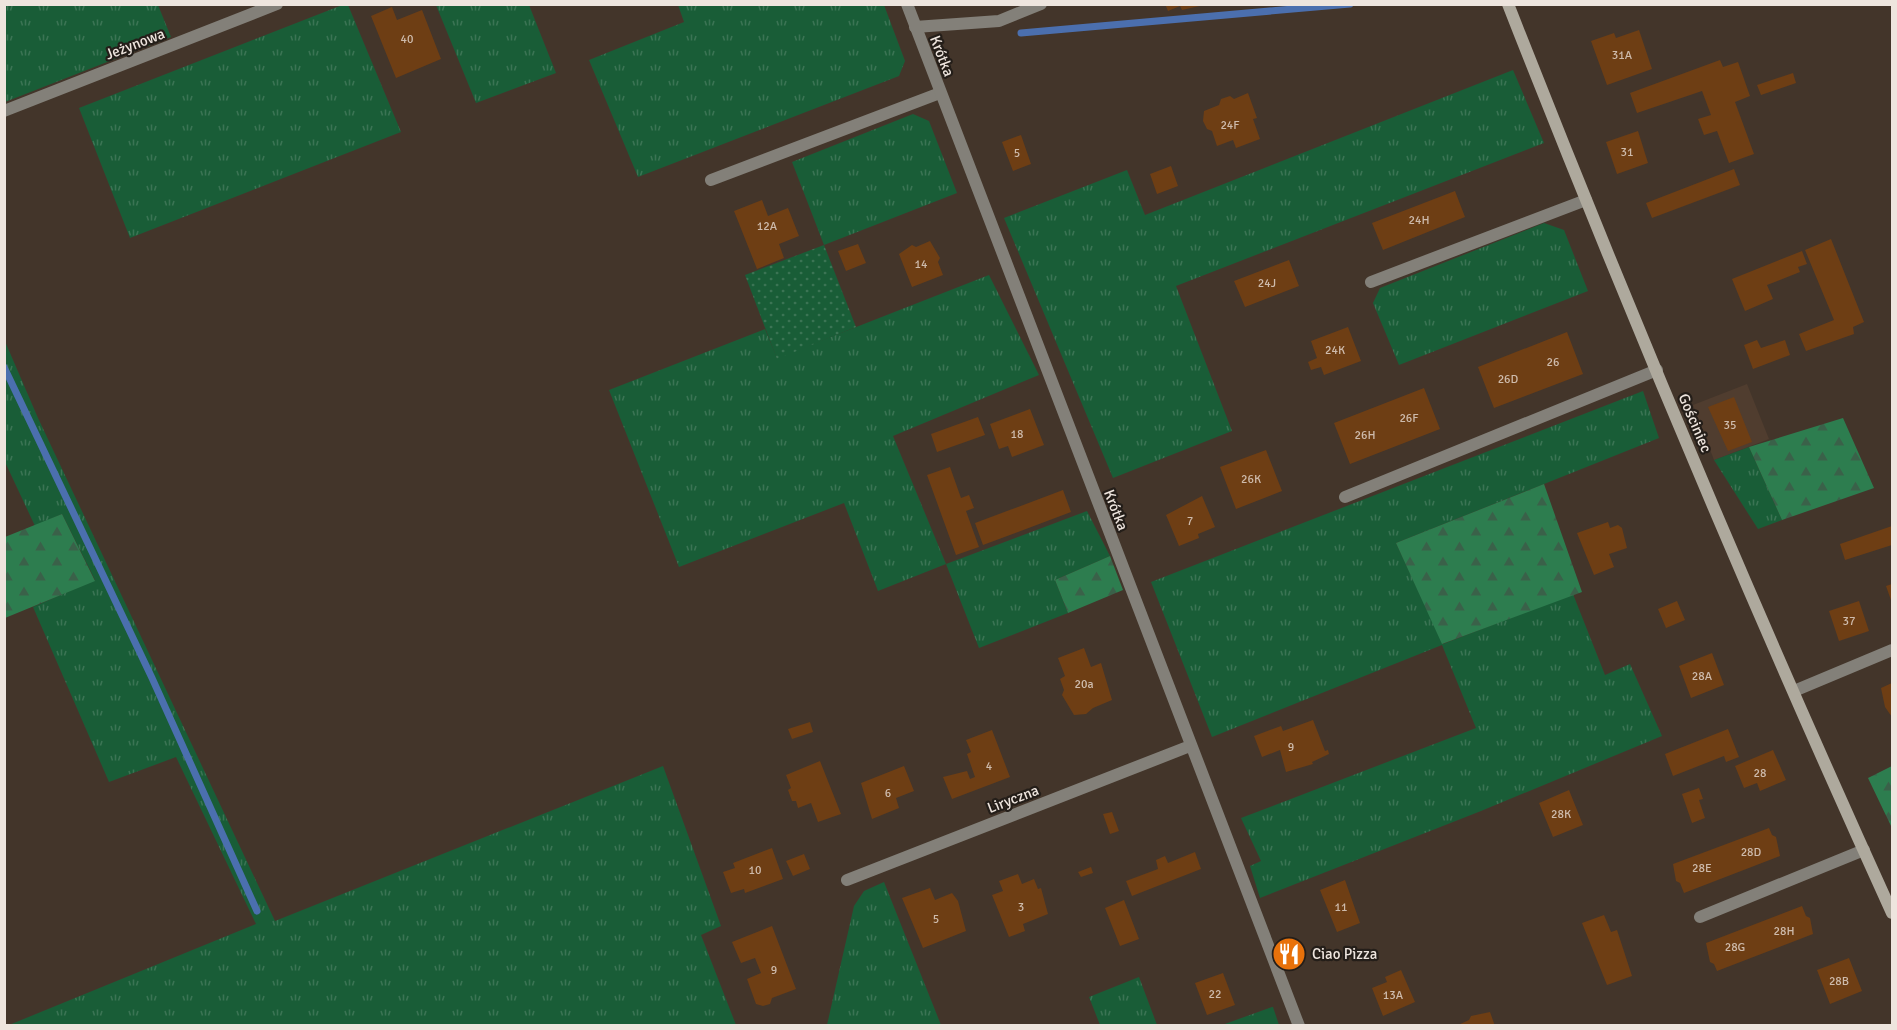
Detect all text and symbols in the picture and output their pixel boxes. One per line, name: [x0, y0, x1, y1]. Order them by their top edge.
street label: Jeżynowa: [103, 24, 167, 64]
house number: 40: [401, 32, 413, 47]
street label: Krótka: [926, 33, 958, 79]
house number: 31A: [1612, 48, 1633, 63]
house number: 24F: [1220, 118, 1240, 133]
house number: 31: [1621, 145, 1633, 160]
house number: 5: [1014, 146, 1020, 161]
house number: 24H: [1408, 213, 1430, 228]
house number: 12A: [757, 219, 778, 234]
house number: 14: [915, 257, 928, 272]
house number: 24J: [1258, 276, 1276, 291]
house number: 24K: [1325, 343, 1345, 358]
house number: 26: [1547, 355, 1559, 370]
house number: 26D: [1498, 372, 1519, 387]
street label: Gościniec: [1675, 391, 1715, 455]
house number: 26F: [1399, 411, 1419, 426]
house number: 35: [1724, 418, 1736, 433]
house number: 18: [1011, 427, 1023, 442]
house number: 26H: [1354, 428, 1376, 443]
house number: 26K: [1241, 472, 1261, 487]
street label: Krótka: [1100, 487, 1132, 533]
house number: 7: [1187, 514, 1193, 529]
house number: 37: [1843, 614, 1855, 629]
house number: 28A: [1692, 669, 1713, 684]
house number: 20a: [1074, 677, 1094, 692]
house number: 9: [1288, 740, 1294, 755]
house number: 4: [986, 759, 993, 774]
house number: 28: [1754, 766, 1766, 781]
street label: Liryczna: [985, 781, 1041, 817]
house number: 6: [885, 786, 891, 801]
house number: 28K: [1551, 807, 1571, 822]
house number: 28D: [1741, 845, 1762, 860]
house number: 28E: [1692, 861, 1712, 876]
house number: 10: [749, 863, 761, 878]
house number: 3: [1018, 900, 1024, 915]
house number: 11: [1335, 900, 1347, 915]
house number: 5: [933, 912, 939, 927]
house number: 28H: [1773, 924, 1795, 939]
restaurant icon: Ciao Pizza: [1271, 936, 1307, 972]
house number: 28G: [1725, 940, 1745, 955]
place label: Ciao Pizza: [1312, 945, 1377, 963]
house number: 9: [771, 963, 777, 978]
house number: 28B: [1829, 974, 1849, 989]
house number: 22: [1209, 987, 1221, 1002]
house number: 13A: [1383, 988, 1404, 1003]

